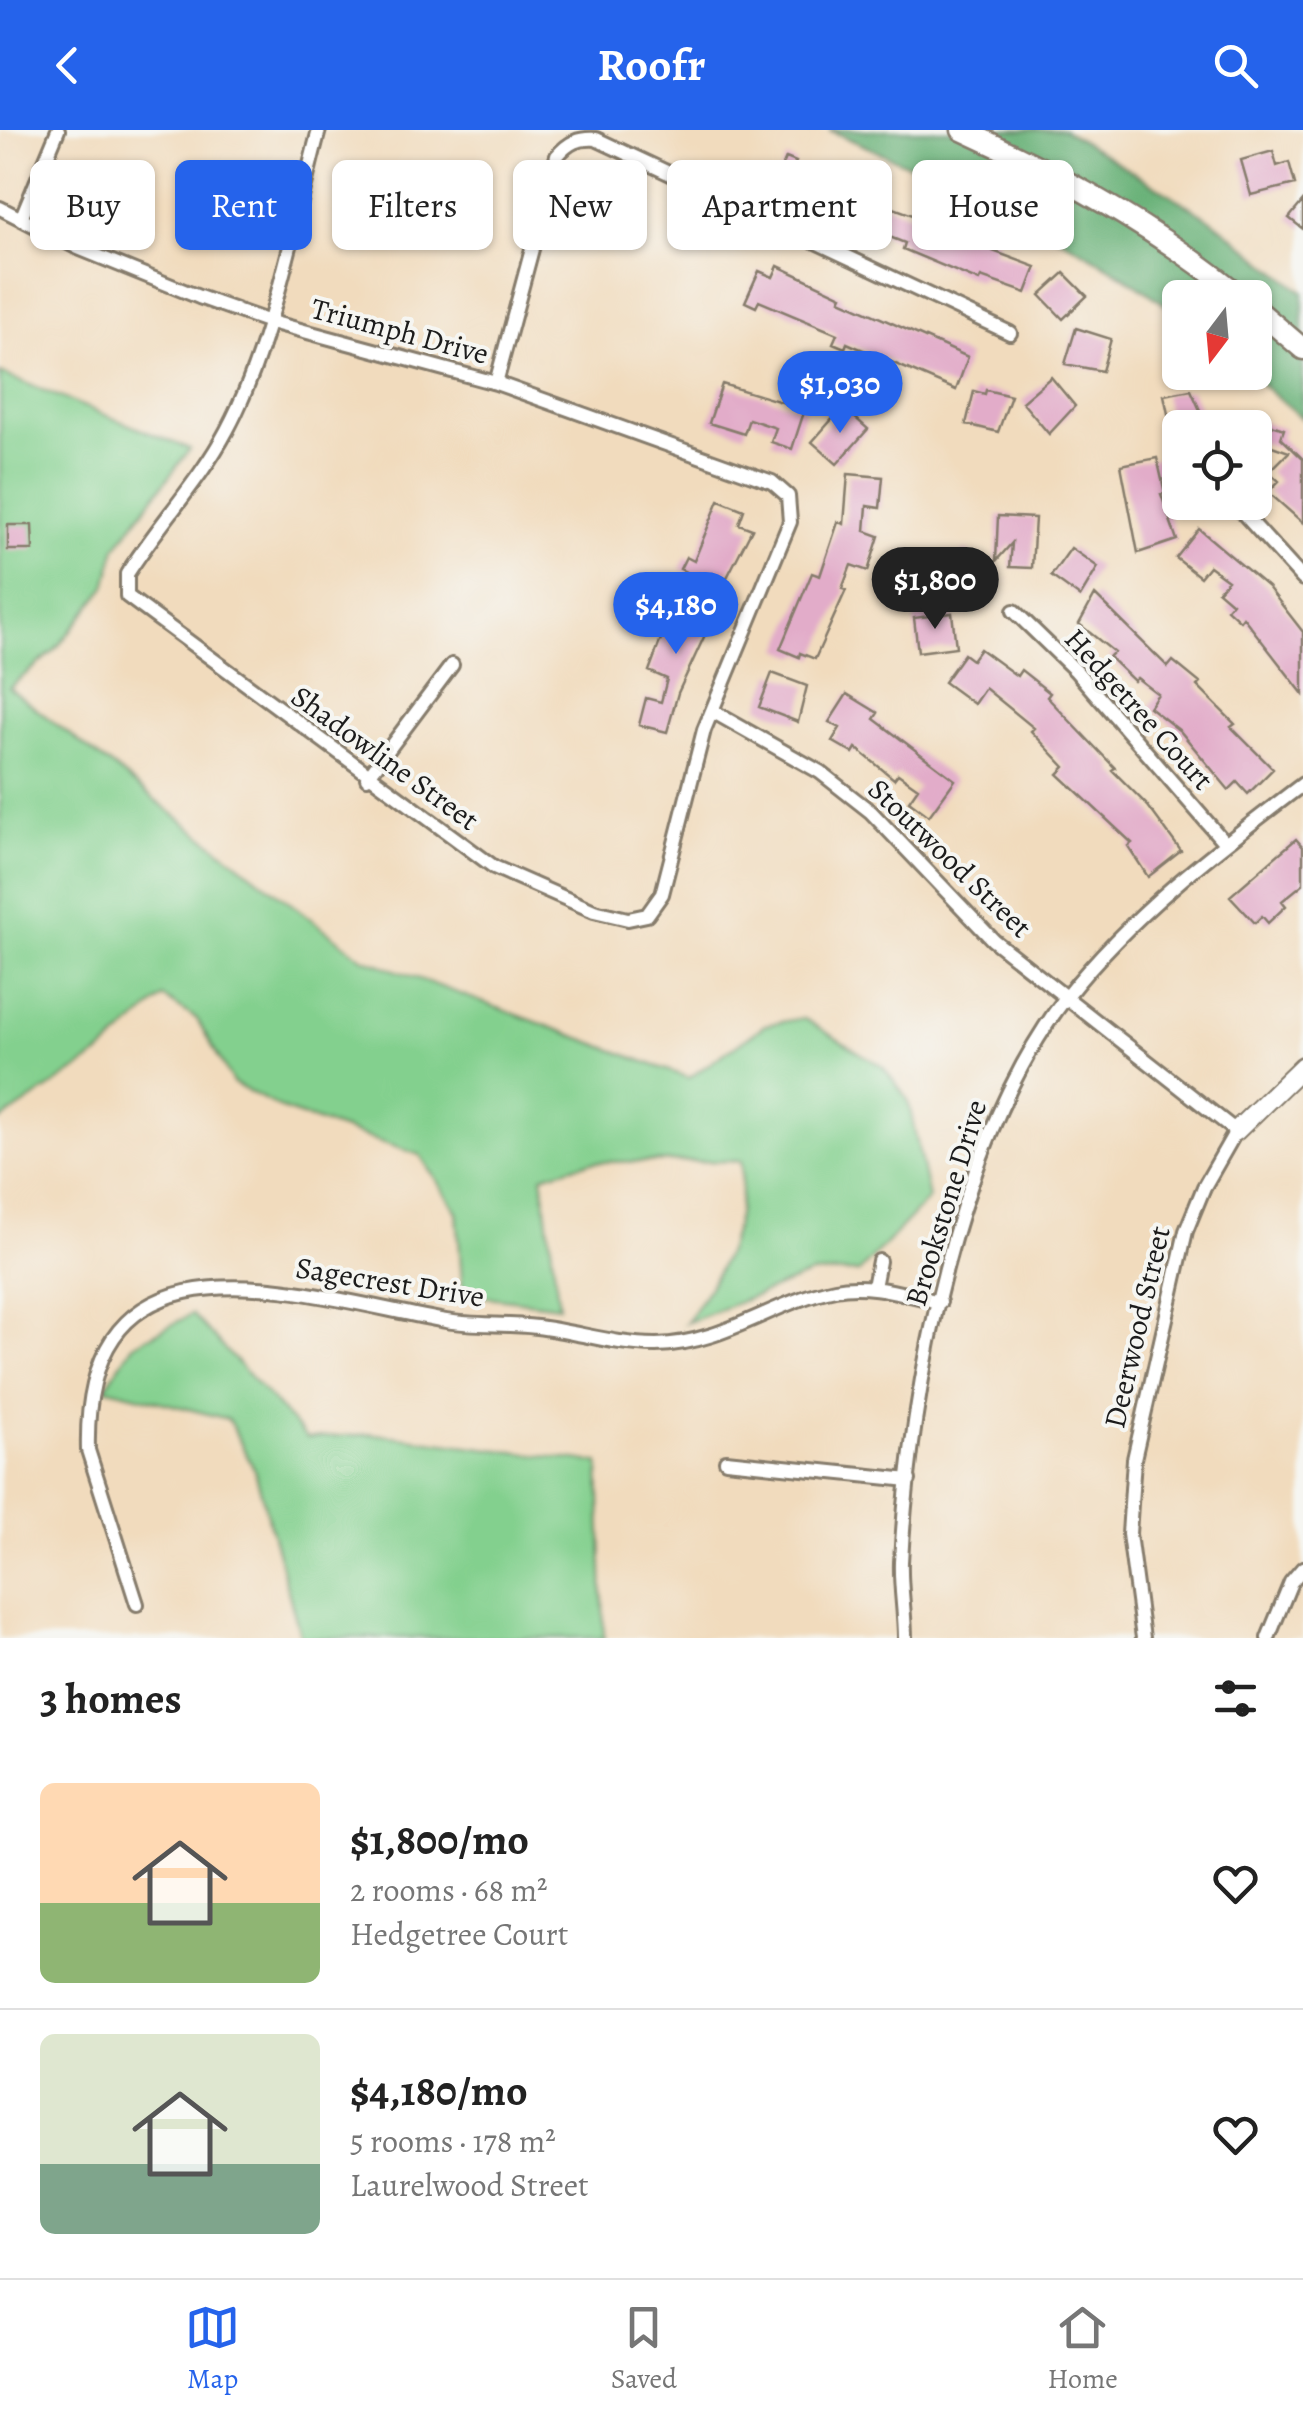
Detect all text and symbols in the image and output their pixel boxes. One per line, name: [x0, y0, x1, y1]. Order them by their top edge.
text: Roofr: [598, 34, 705, 96]
icon: back: [40, 38, 95, 93]
icon: search: [1208, 38, 1263, 93]
chip: Buy: [30, 160, 155, 250]
chip: Rent: [175, 160, 312, 250]
chip: Filters: [332, 160, 493, 250]
chip: New: [513, 160, 647, 250]
chip: Apartment: [667, 160, 892, 250]
chip: House: [912, 160, 1074, 250]
north arrow: [1162, 280, 1272, 390]
map controls: [1162, 280, 1272, 520]
street label: Triumph Drive: [307, 288, 493, 374]
pin: $1,030: [759, 351, 921, 436]
text: $1,030: [800, 361, 880, 405]
button: locate: [1162, 410, 1272, 520]
pin: $1,800: [854, 547, 1016, 632]
text: $1,800: [894, 557, 976, 601]
pin: $4,180: [595, 572, 757, 657]
text: $4,180: [635, 582, 717, 626]
street label: Hedgetree Court: [1056, 620, 1222, 799]
street label: Shadowline Street: [283, 676, 487, 840]
street label: Stoutwood Street: [859, 770, 1041, 947]
street label: Brookstone Drive: [896, 1095, 996, 1311]
street label: Deerwood Street: [1094, 1222, 1180, 1432]
street label: Sagecrest Drive: [293, 1247, 487, 1317]
text: 3 homes: [40, 1670, 182, 1727]
icon: filters: [1208, 1671, 1263, 1726]
text: $1,800/mo: [350, 1811, 529, 1868]
icon: home: [120, 1823, 240, 1943]
icon: heart: [1208, 1856, 1263, 1911]
text: 2 rooms · 68 m²: [350, 1868, 548, 1912]
text: Hedgetree Court: [350, 1912, 568, 1956]
text: $4,180/mo: [350, 2062, 528, 2119]
icon: home: [120, 2074, 240, 2194]
icon: heart: [1208, 2107, 1263, 2162]
text: 5 rooms · 178 m²: [350, 2119, 556, 2163]
text: Laurelwood Street: [350, 2163, 589, 2207]
tab: Map: [185, 2300, 240, 2398]
tab: Saved: [611, 2300, 677, 2398]
tab: Home: [1047, 2300, 1118, 2398]

